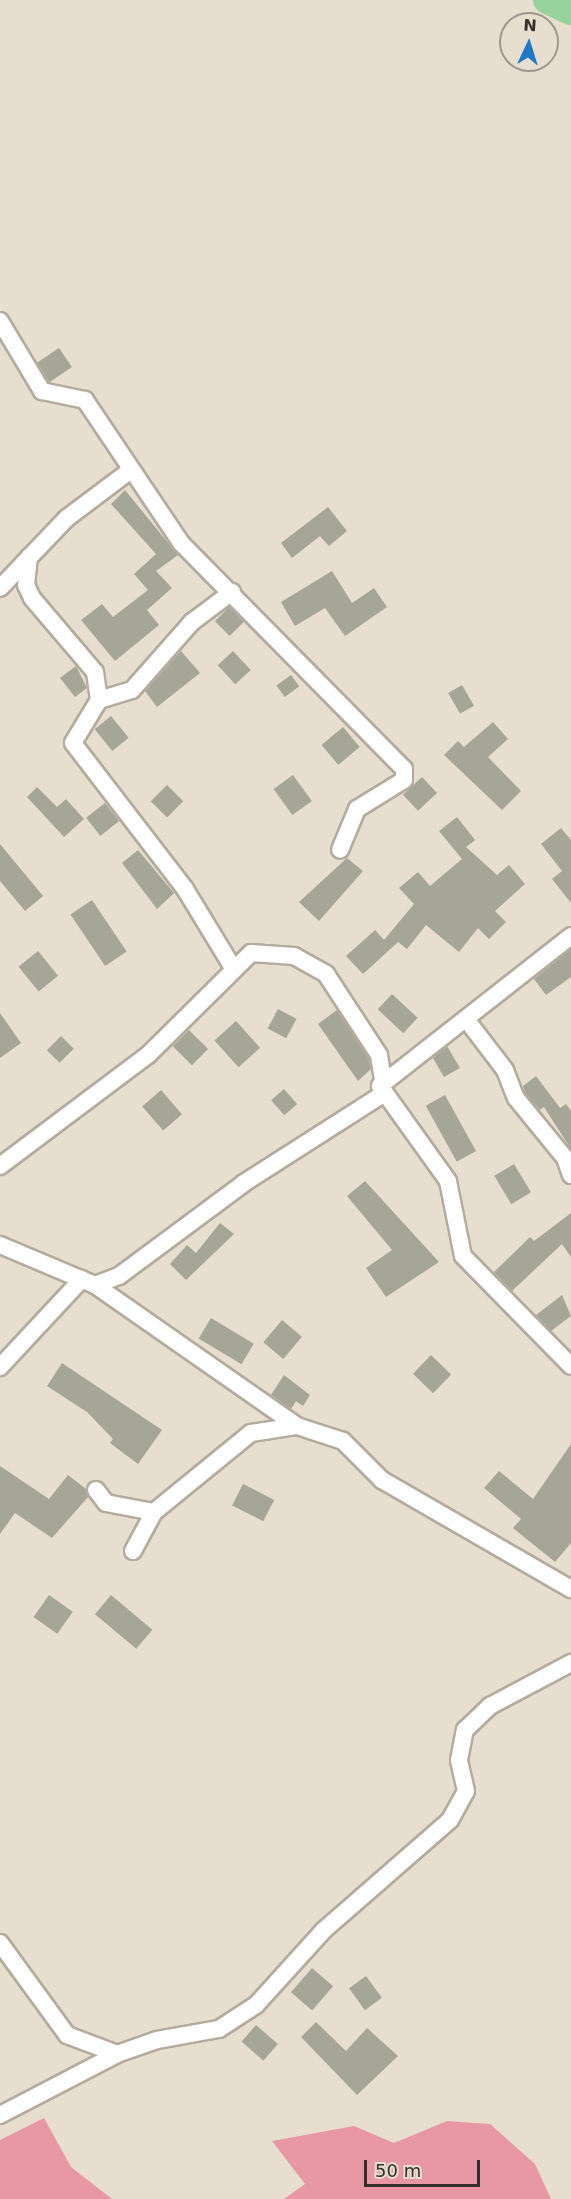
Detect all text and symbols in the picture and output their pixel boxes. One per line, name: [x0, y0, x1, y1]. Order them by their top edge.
north arrow: [499, 12, 559, 72]
text: N: [523, 16, 537, 35]
scale bar: [367, 2148, 482, 2186]
text: 50 m: [375, 2160, 421, 2181]

